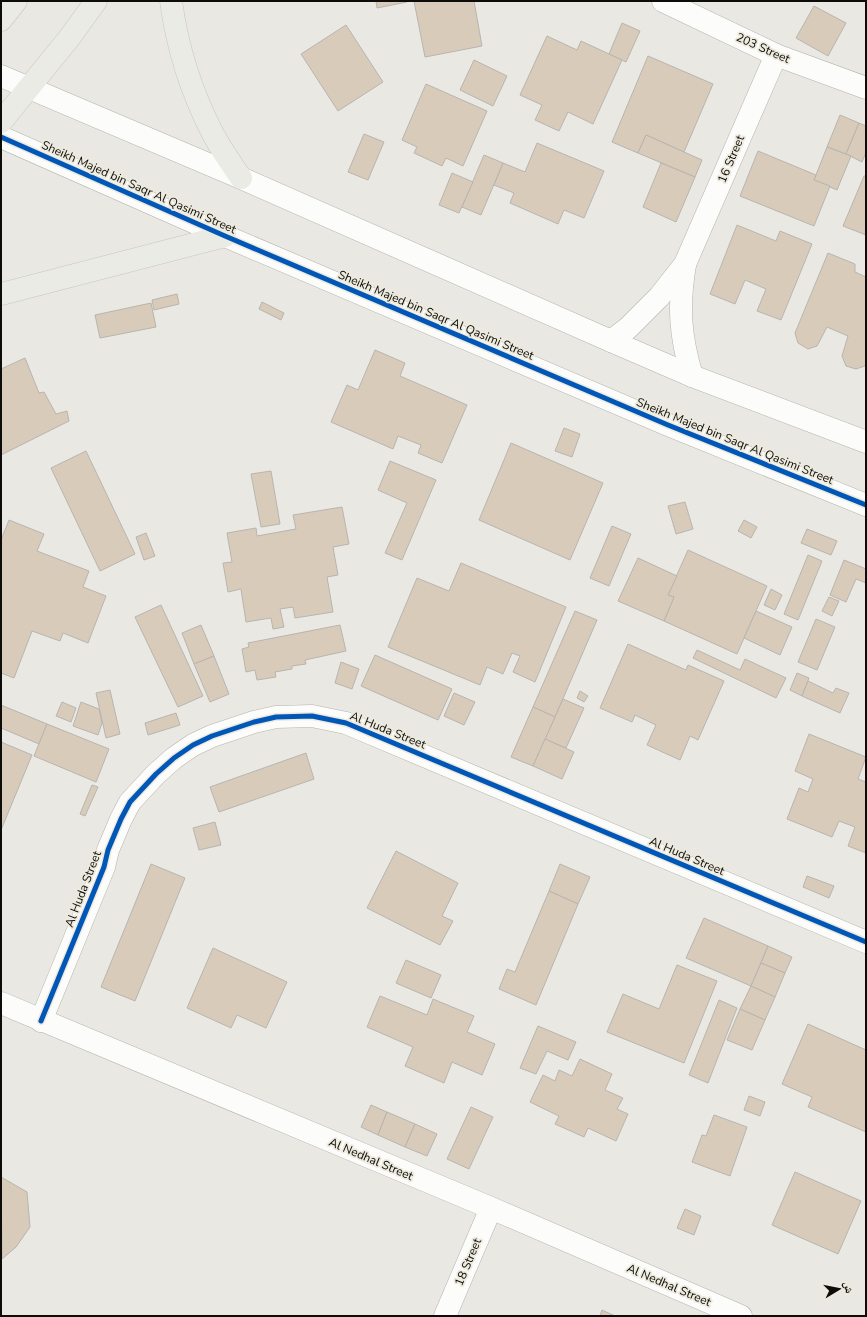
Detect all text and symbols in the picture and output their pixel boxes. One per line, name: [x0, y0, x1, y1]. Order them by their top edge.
street label: 203 Street: [734, 29, 793, 67]
street label: 16 Street: [714, 132, 748, 185]
street label: Sheikh Majed bin Saqr Al Qasimi Street: [39, 137, 240, 238]
street label: Sheikh Majed bin Saqr Al Qasimi Street: [336, 266, 537, 364]
street label: Sheikh Majed bin Saqr Al Qasimi Street: [634, 394, 837, 488]
street label: Al Huda Street: [348, 708, 429, 753]
street label: Al Huda Street: [647, 833, 728, 879]
street label: Al Huda Street: [61, 848, 105, 929]
street label: Al Nedhal Street: [326, 1134, 416, 1184]
street label: 18 Street: [451, 1235, 485, 1288]
street label: Al Nedhal Street: [624, 1260, 714, 1310]
north arrow: [819, 1269, 859, 1309]
text: ش: [840, 1280, 857, 1295]

